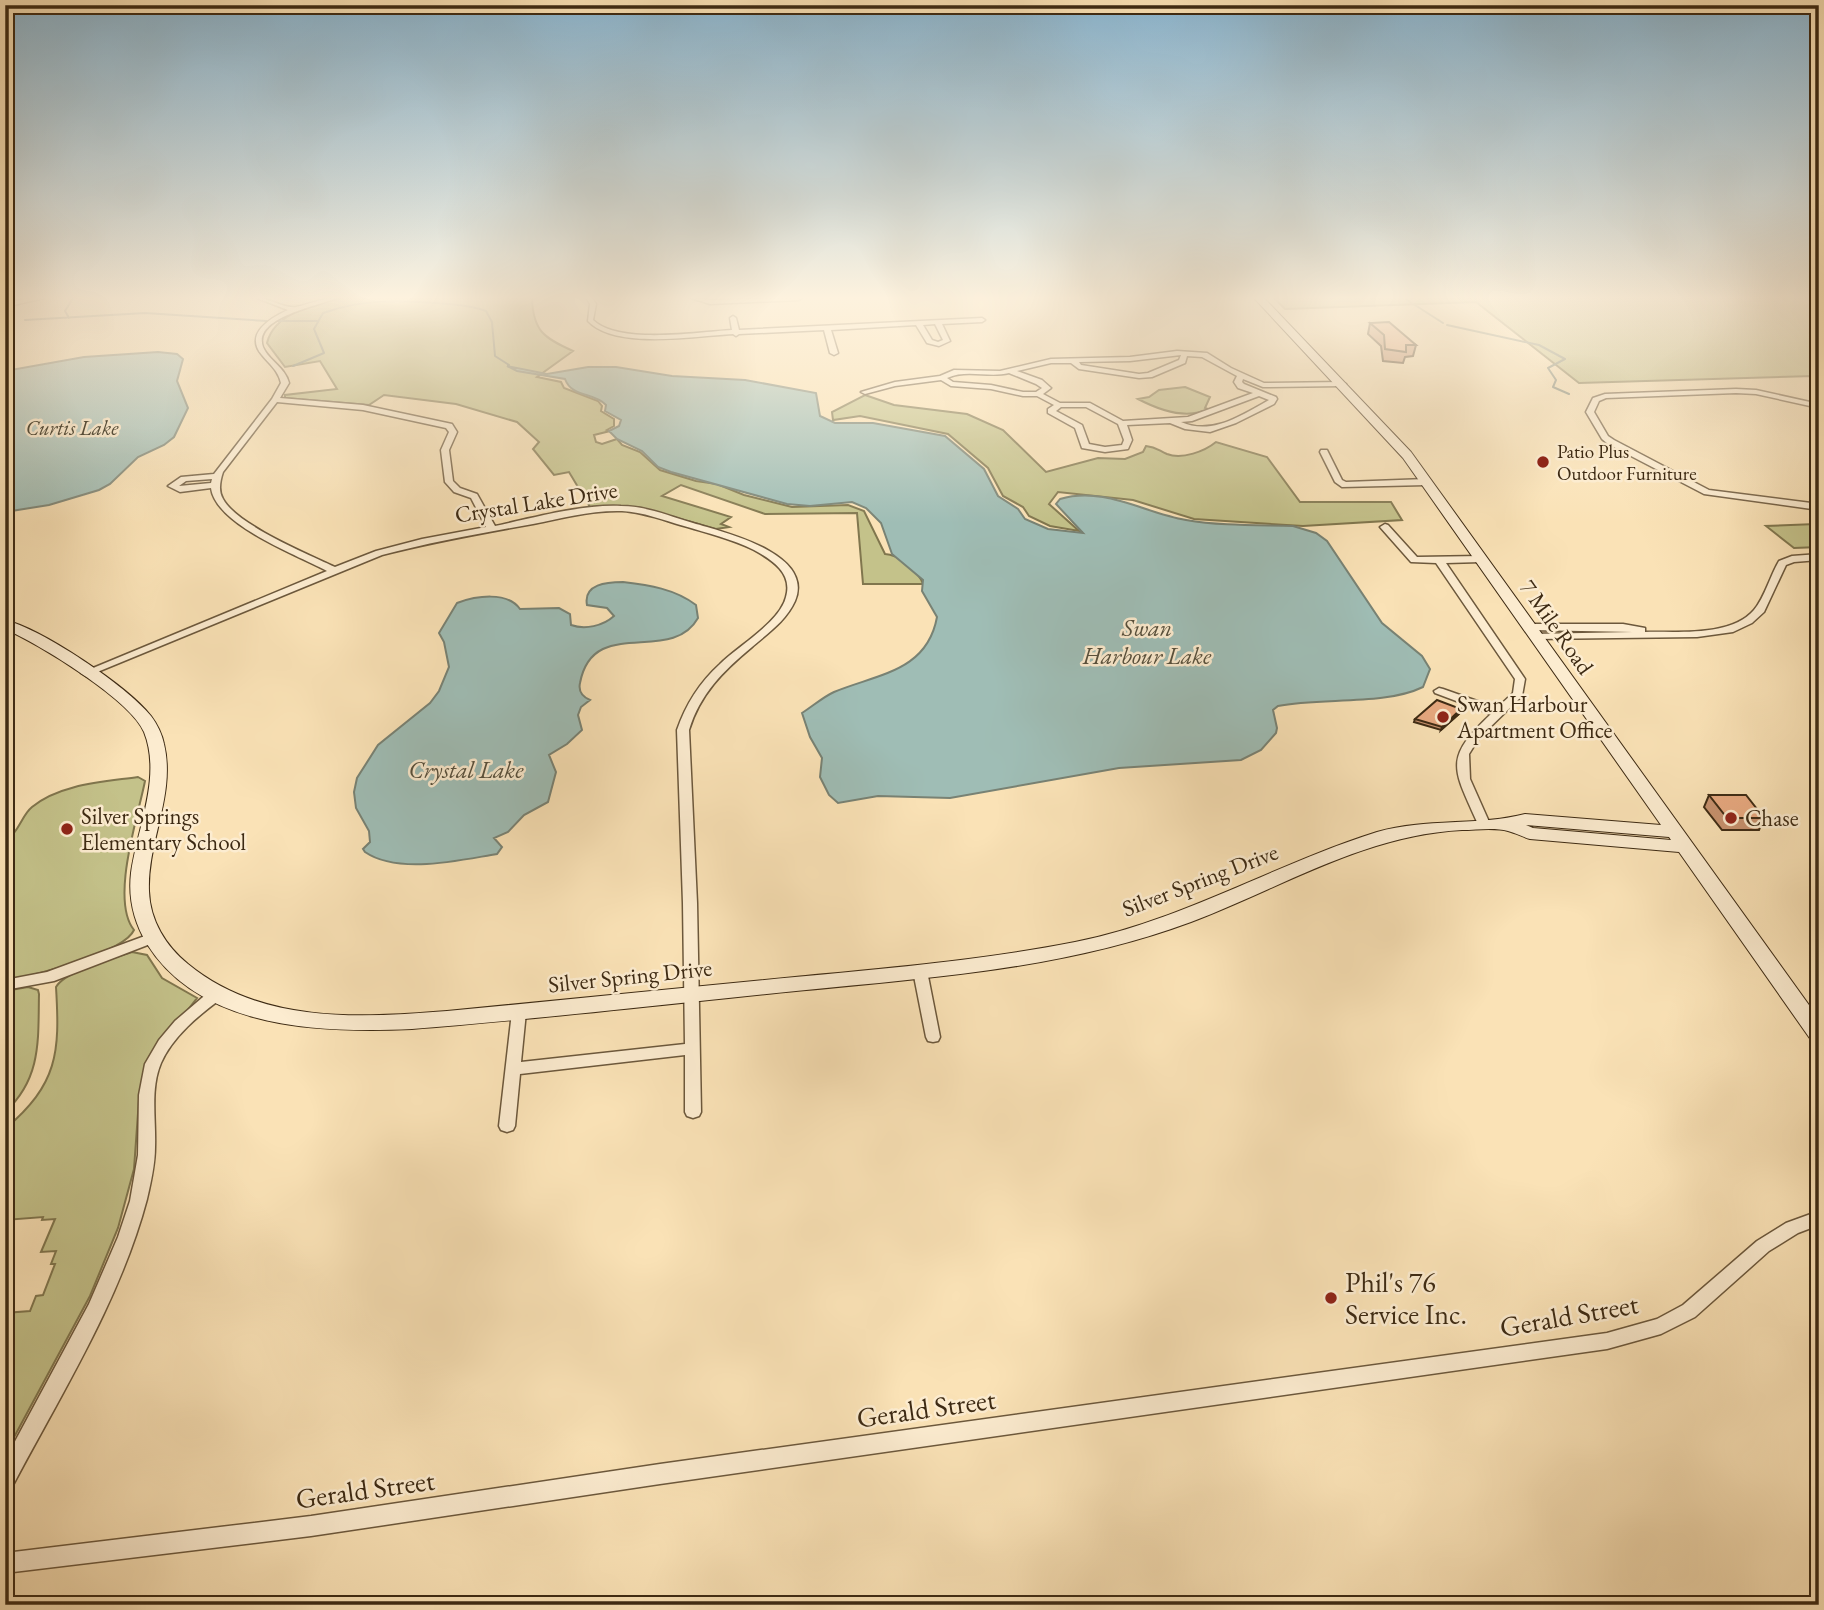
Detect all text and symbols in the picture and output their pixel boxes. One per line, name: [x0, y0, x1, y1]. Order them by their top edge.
water label: Curtis Lake: [26, 414, 119, 441]
place label: Patio Plus Outdoor Furniture: [1557, 439, 1697, 486]
marker: Patio Plus Outdoor Furniture: [1535, 454, 1551, 470]
street label: Crystal Lake Drive: [453, 474, 619, 530]
street label: 7 Mile Road: [1513, 574, 1601, 681]
water label: Swan Harbour Lake: [1082, 612, 1212, 671]
place label: Swan Harbour Apartment Office: [1456, 689, 1613, 745]
marker: Swan Harbour Apartment Office: [1435, 709, 1451, 725]
water label: Crystal Lake: [409, 754, 524, 785]
place label: Silver Springs Elementary School: [81, 801, 247, 857]
place label: Chase: [1745, 803, 1799, 833]
marker: Chase: [1723, 810, 1739, 826]
marker: Silver Springs Elementary School: [59, 821, 75, 837]
street label: Silver Spring Drive: [1118, 837, 1282, 923]
street label: Silver Spring Drive: [547, 952, 713, 1000]
place label: Phil's 76 Service Inc.: [1345, 1264, 1467, 1332]
street label: Gerald Street: [1497, 1285, 1641, 1345]
marker: Phil's 76 Service Inc.: [1323, 1290, 1339, 1306]
street label: Gerald Street: [854, 1380, 998, 1436]
street label: Gerald Street: [293, 1461, 437, 1517]

